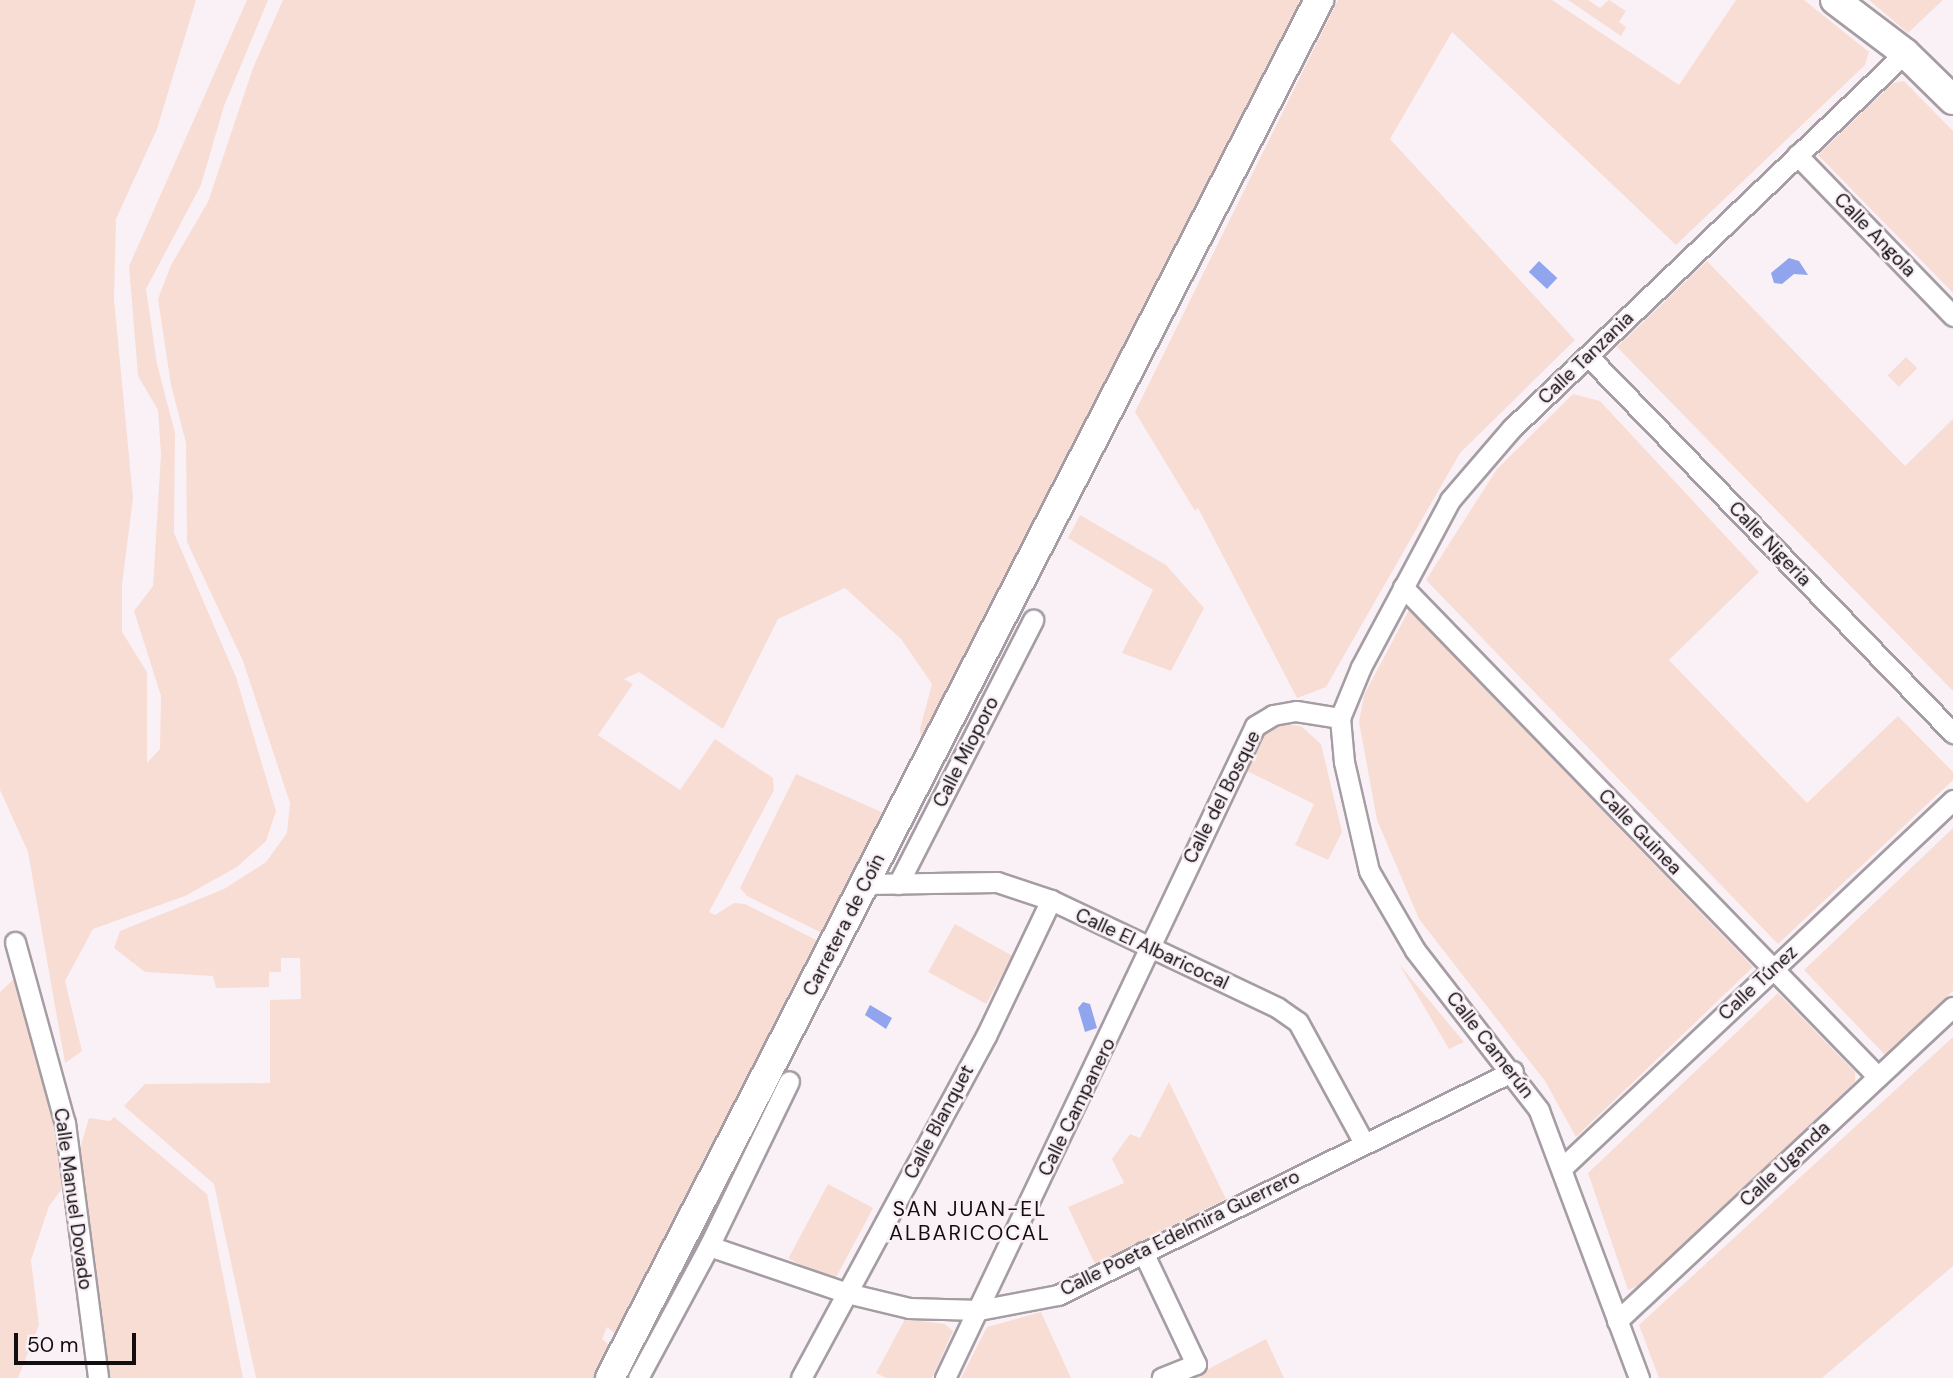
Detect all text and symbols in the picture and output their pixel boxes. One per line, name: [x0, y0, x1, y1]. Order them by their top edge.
street label: Calle Angola: [1829, 188, 1921, 282]
street label: Calle Tanzania: [1534, 307, 1638, 409]
street label: Calle Nigeria: [1724, 497, 1816, 591]
street label: Calle Mioporo: [928, 693, 1004, 811]
street label: Calle del Bosque: [1179, 727, 1265, 867]
street label: Calle Guinea: [1594, 784, 1686, 880]
street label: Carretera de Coín: [798, 850, 890, 1000]
street label: Calle El Albaricocal: [1072, 903, 1232, 995]
street label: Calle Túnez: [1714, 941, 1802, 1025]
street label: Calle Camerún: [1441, 987, 1539, 1103]
street label: Calle Campanero: [1034, 1034, 1120, 1180]
street label: Calle Blanquet: [899, 1061, 979, 1183]
street label: Calle Manuel Dovado: [49, 1107, 97, 1291]
street label: Calle Uganda: [1735, 1117, 1835, 1211]
street label: Calle Poeta Edelmira Guerrero: [1057, 1165, 1303, 1301]
district label: SAN JUAN-EL ALBARICOCAL: [890, 1196, 1050, 1246]
scale bar: [18, 1318, 140, 1362]
text: 50 m: [27, 1331, 78, 1359]

